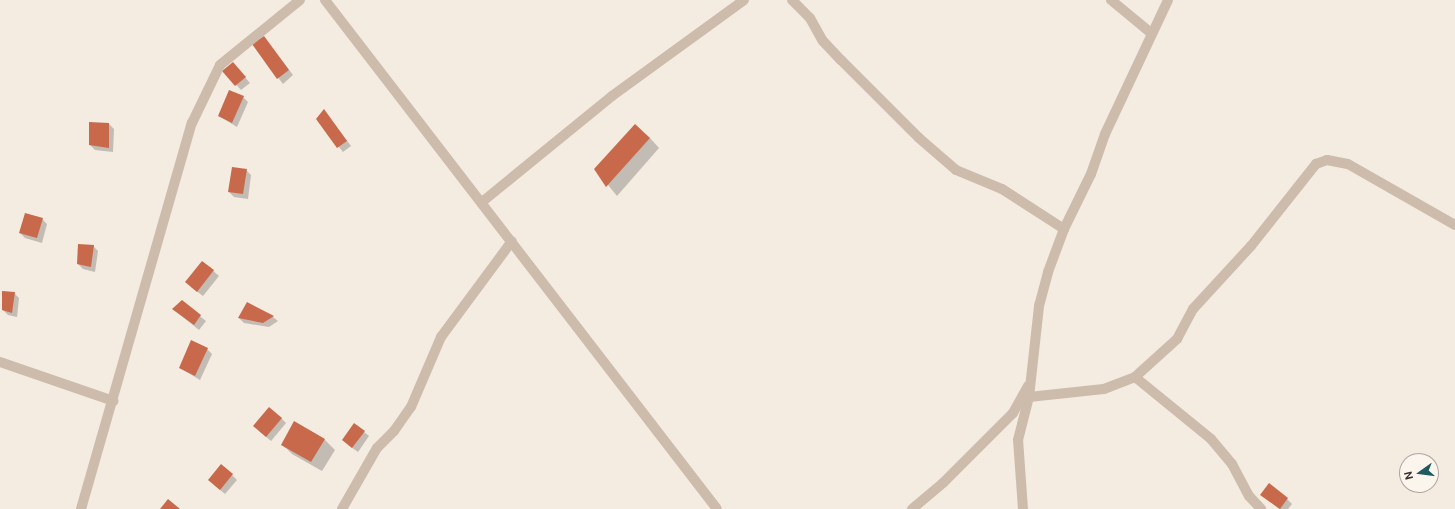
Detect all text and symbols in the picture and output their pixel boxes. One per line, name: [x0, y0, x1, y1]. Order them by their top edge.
north arrow: [1399, 453, 1439, 493]
text: N: [1401, 470, 1416, 481]

